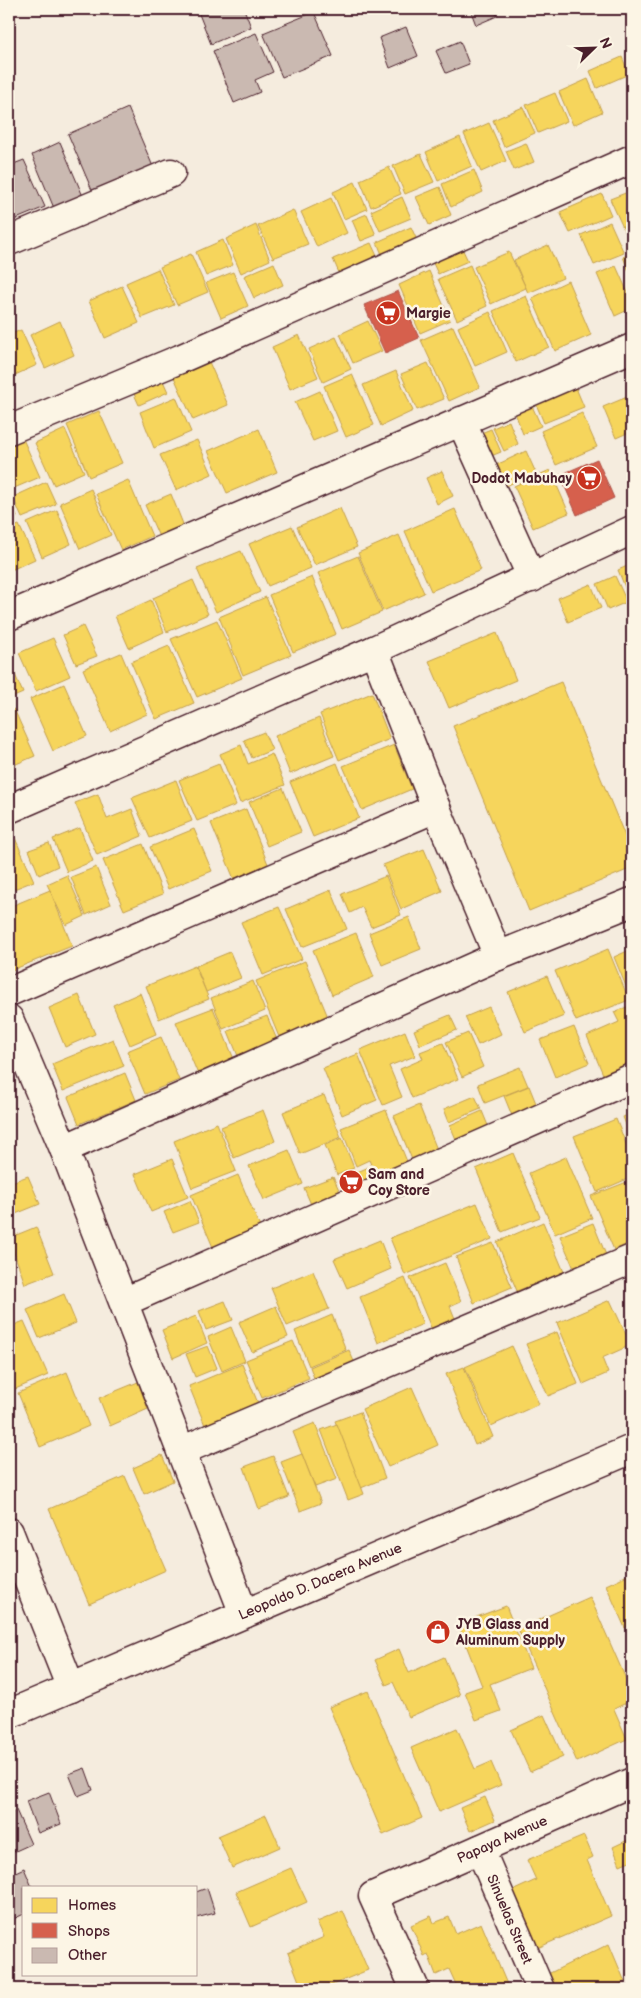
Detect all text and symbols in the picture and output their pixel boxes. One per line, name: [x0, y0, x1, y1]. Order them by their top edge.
north arrow: [568, 22, 618, 72]
text: N: [596, 35, 615, 51]
supermarket icon: Margie: [375, 300, 401, 326]
place label: Margie: [406, 305, 451, 322]
supermarket icon: Dodot Mabuhay: [576, 465, 602, 491]
place label: Dodot Mabuhay: [471, 470, 573, 487]
place label: Sam and Coy Store: [368, 1166, 430, 1199]
supermarket icon: Sam and Coy Store: [338, 1169, 364, 1195]
street label: Leopoldo D. Dacera Avenue: [236, 1539, 404, 1624]
place label: JYB Glass and Aluminum Supply: [455, 1616, 566, 1649]
shop icon: JYB Glass and Aluminum Supply: [425, 1619, 451, 1645]
street label: Papaya Avenue: [455, 1812, 550, 1867]
street label: Sinuelas Street: [483, 1872, 536, 1967]
legend: [22, 1886, 198, 1976]
text: Homes: [68, 1896, 117, 1915]
text: Shops: [68, 1922, 111, 1941]
text: Other: [68, 1946, 107, 1965]

